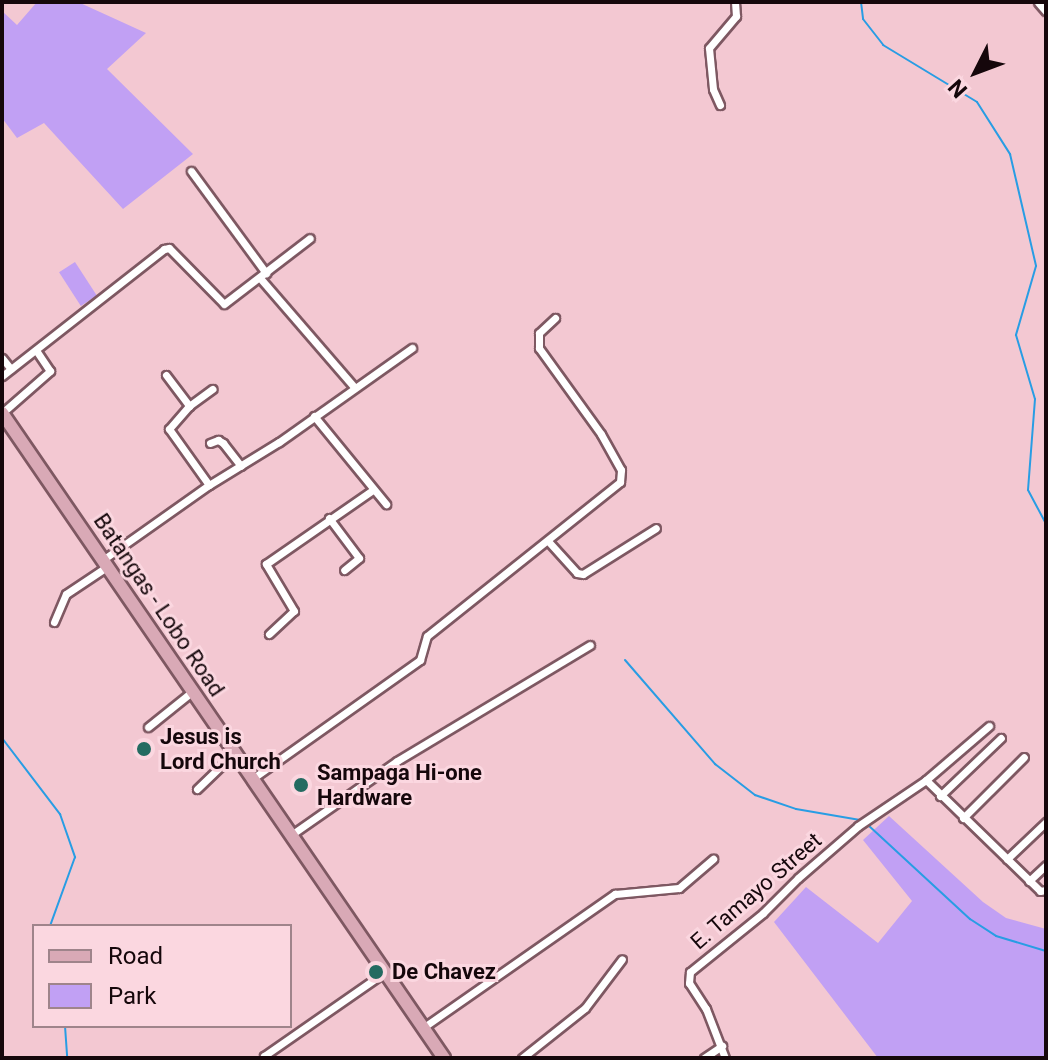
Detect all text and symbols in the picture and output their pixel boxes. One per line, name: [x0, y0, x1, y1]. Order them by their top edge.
north arrow: [936, 32, 1016, 112]
text: N: [943, 74, 972, 103]
street label: Batangas - Lobo Road: [88, 509, 230, 701]
place label: Jesus is Lord Church: [160, 723, 281, 774]
marker: Jesus is Lord Church: [135, 740, 153, 758]
place label: Sampaga Hi-one Hardware: [317, 759, 482, 810]
marker: Sampaga Hi-one Hardware: [292, 776, 310, 794]
street label: E. Tamayo Street: [685, 827, 827, 955]
legend: [32, 924, 292, 1028]
text: Road: [108, 942, 163, 970]
place label: De Chavez: [392, 959, 496, 985]
marker: De Chavez: [367, 963, 385, 981]
text: Park: [108, 982, 156, 1010]

